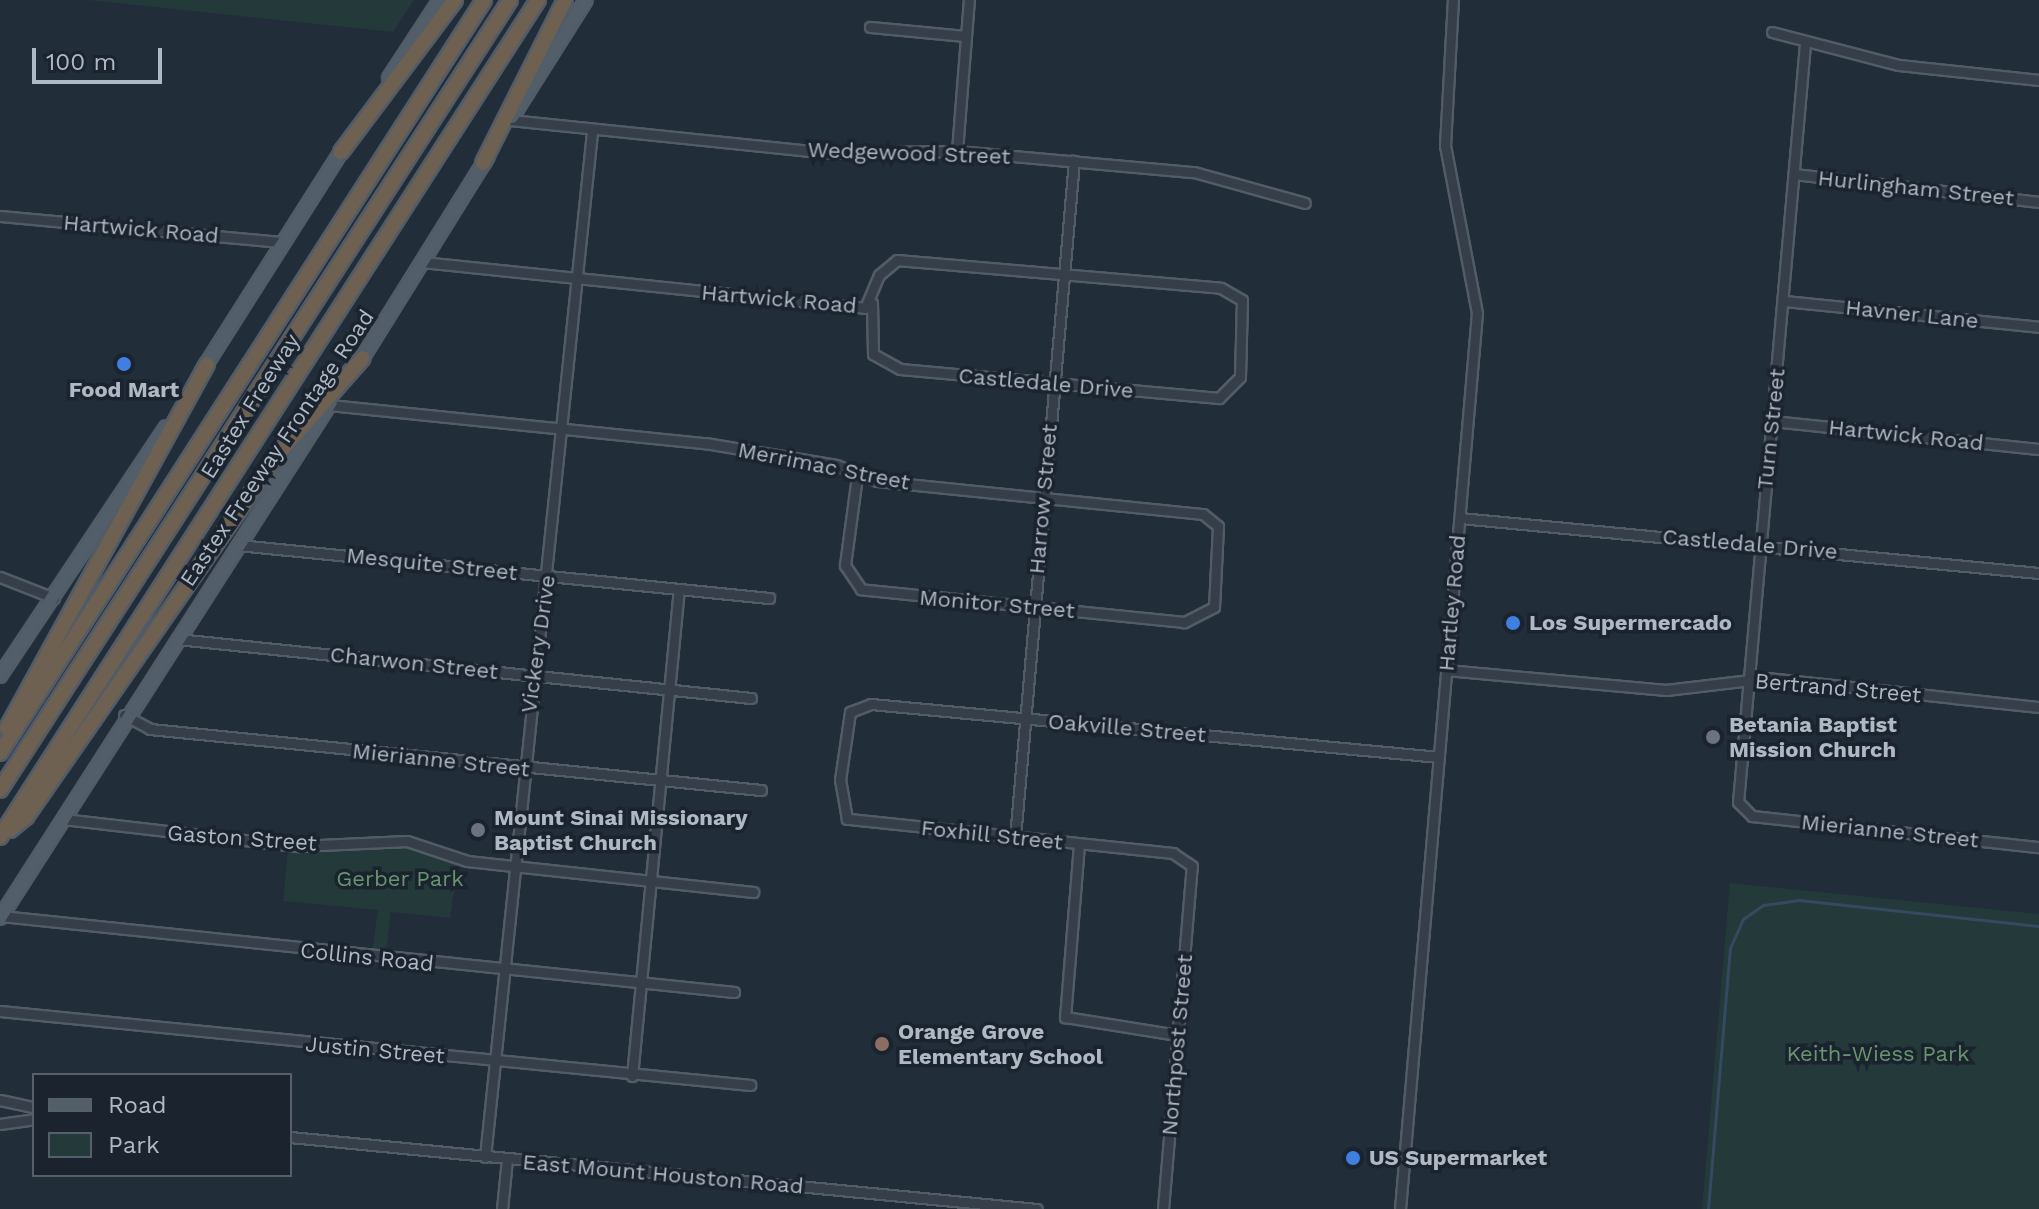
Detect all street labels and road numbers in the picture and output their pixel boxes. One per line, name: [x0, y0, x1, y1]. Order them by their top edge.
street label: Wedgewood Street: [807, 136, 1011, 170]
street label: Hurlingham Street: [1817, 165, 2015, 211]
street label: Hartwick Road: [62, 209, 220, 249]
street label: Hartwick Road: [700, 279, 858, 319]
street label: Havner Lane: [1844, 294, 1980, 334]
street label: Eastex Freeway Frontage Road: [174, 304, 380, 592]
street label: Eastex Freeway: [195, 328, 305, 484]
street label: Castledale Drive: [957, 362, 1135, 404]
street label: Turn Street: [1752, 367, 1790, 491]
street label: Hartwick Road: [1827, 414, 1985, 456]
street label: Harrow Street: [1023, 423, 1063, 575]
street label: Merrimac Street: [736, 436, 912, 496]
street label: Castledale Drive: [1661, 523, 1839, 565]
street label: Hartley Road: [1433, 533, 1471, 673]
street label: Mesquite Street: [345, 542, 519, 586]
street label: Vickery Drive: [515, 573, 561, 715]
street label: Monitor Street: [918, 584, 1076, 624]
street label: Charwon Street: [329, 641, 499, 685]
street label: Bertrand Street: [1754, 668, 1922, 708]
street label: Oakville Street: [1047, 708, 1207, 748]
street label: Mierianne Street: [351, 738, 531, 782]
street label: Mierianne Street: [1800, 809, 1980, 853]
street label: Foxhill Street: [919, 814, 1065, 856]
street label: Gaston Street: [166, 820, 318, 856]
street label: Collins Road: [299, 937, 435, 977]
street label: Northpost Street: [1156, 953, 1198, 1137]
street label: Justin Street: [304, 1031, 446, 1069]
street label: East Mount Houston Road: [521, 1149, 805, 1199]

